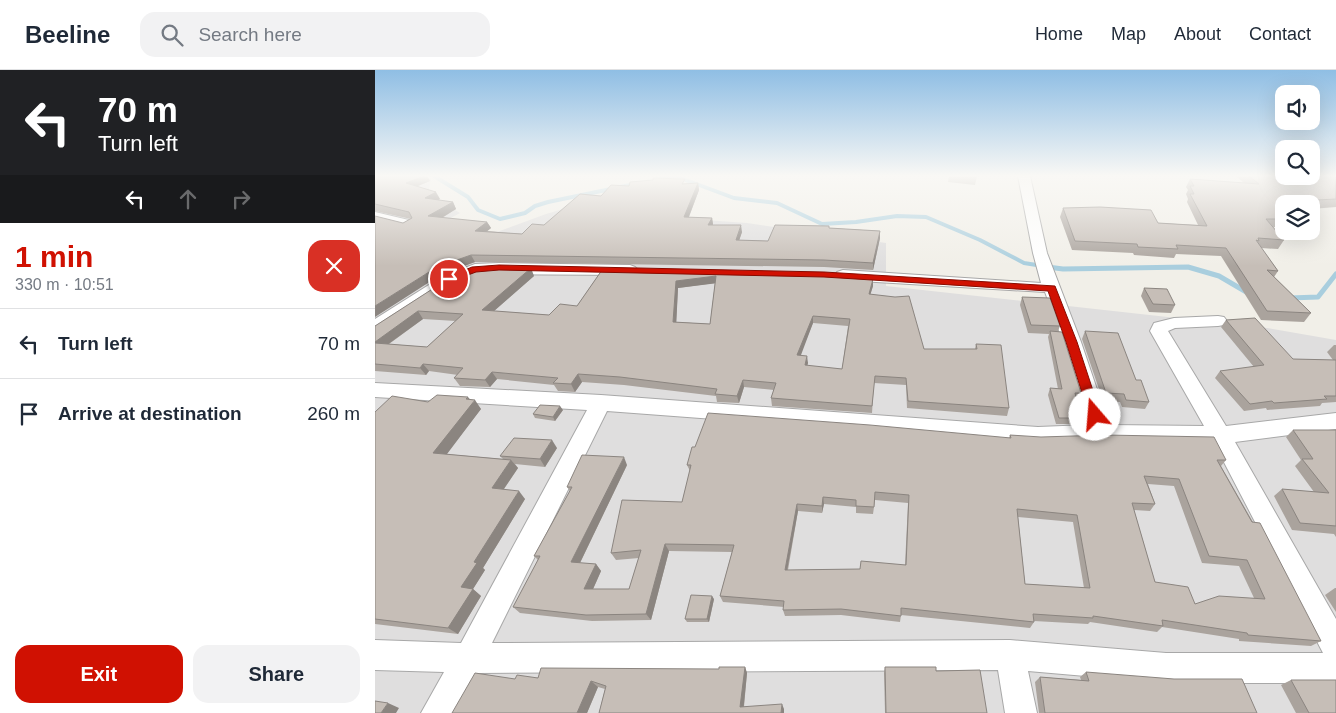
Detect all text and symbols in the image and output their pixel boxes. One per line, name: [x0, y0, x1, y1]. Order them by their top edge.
search box: [140, 12, 490, 57]
text: Beeline: [25, 21, 110, 48]
icon: search: [158, 21, 186, 49]
text: Search here: [198, 24, 302, 45]
text: Home: [1035, 24, 1083, 44]
text: Map: [1111, 24, 1146, 44]
text: About: [1174, 24, 1221, 44]
text: Contact: [1249, 24, 1311, 44]
map controls: [1275, 85, 1320, 240]
button: sound: [1275, 85, 1320, 130]
icon: left: [15, 90, 80, 155]
text: 70 m: [98, 90, 178, 129]
text: Turn left: [98, 131, 178, 156]
button: search: [1275, 140, 1320, 185]
icon: left: [121, 185, 149, 213]
icon: ahead: [174, 185, 202, 213]
icon: right: [227, 185, 255, 213]
button: layers: [1275, 195, 1320, 240]
text: 1 min: [15, 240, 93, 273]
button: close: [308, 240, 360, 292]
pin: [428, 258, 470, 300]
icon: arrive: [435, 265, 463, 293]
text: 330 m · 10:51: [15, 276, 114, 293]
icon: left: [15, 330, 43, 358]
text: Turn left: [58, 333, 133, 354]
text: 70 m: [318, 333, 360, 354]
position arrow: [1068, 388, 1120, 440]
icon: arrive: [15, 400, 43, 428]
text: Arrive at destination: [58, 403, 242, 424]
text: 260 m: [307, 403, 360, 424]
button: Exit: [15, 645, 183, 703]
button: Share: [193, 645, 360, 703]

